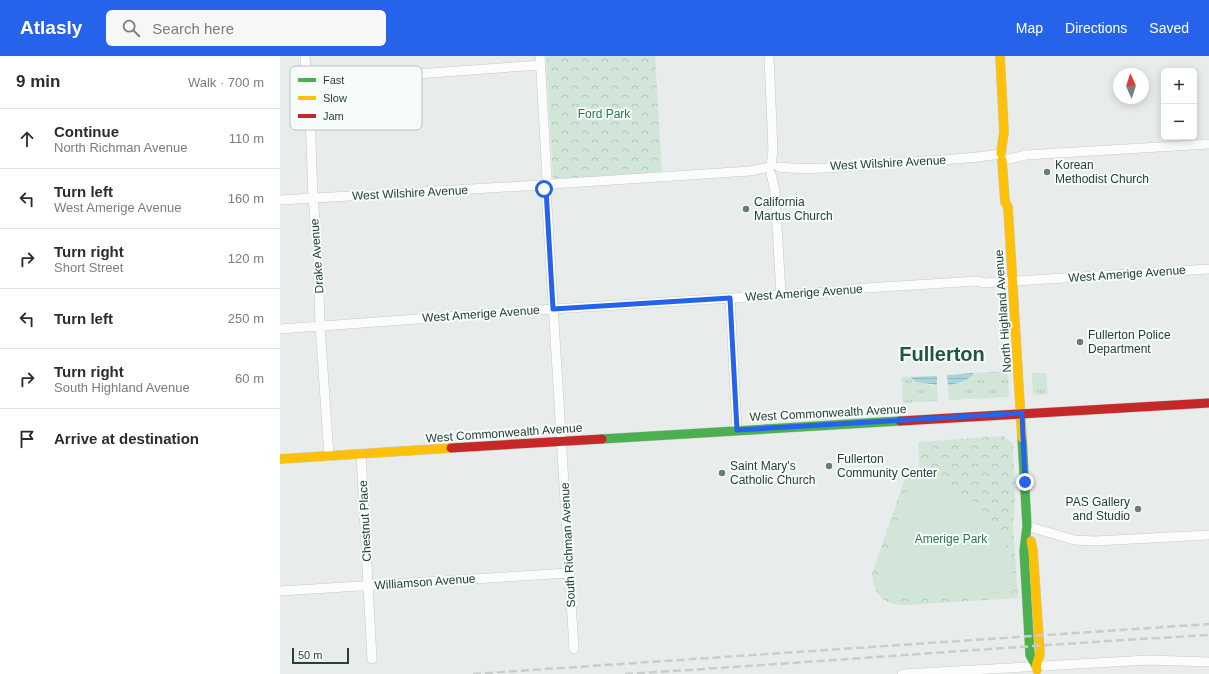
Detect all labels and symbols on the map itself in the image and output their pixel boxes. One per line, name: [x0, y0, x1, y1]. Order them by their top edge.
legend: [290, 66, 422, 130]
north arrow: [1113, 68, 1149, 104]
text: Fast: [323, 74, 344, 86]
text: Slow: [323, 92, 347, 104]
park label: Ford Park: [578, 107, 631, 121]
text: Jam: [323, 110, 344, 122]
street label: West Wilshire Avenue: [830, 153, 947, 173]
place label: Korean Methodist Church: [1055, 158, 1149, 186]
marker: Korean Methodist Church: [1042, 167, 1052, 177]
route start: [535, 180, 553, 198]
street label: West Wilshire Avenue: [352, 183, 469, 203]
place label: California Martus Church: [754, 195, 833, 223]
marker: California Martus Church: [741, 204, 751, 214]
street label: Drake Avenue: [307, 218, 327, 294]
street label: North Highland Avenue: [992, 249, 1014, 373]
street label: West Amerige Avenue: [1068, 263, 1186, 285]
street label: West Amerige Avenue: [745, 282, 863, 304]
street label: West Amerige Avenue: [422, 303, 540, 325]
place label: Fullerton Police Department: [1088, 328, 1171, 356]
marker: Fullerton Police Department: [1075, 337, 1085, 347]
district label: Fullerton: [899, 343, 985, 365]
street label: West Commonwealth Avenue: [749, 402, 907, 424]
street label: West Commonwealth Avenue: [425, 421, 583, 445]
place label: Fullerton Community Center: [837, 452, 937, 480]
place label: Saint Mary's Catholic Church: [730, 459, 815, 487]
marker: Fullerton Community Center: [824, 461, 834, 471]
marker: Saint Mary's Catholic Church: [717, 468, 727, 478]
route end: [1016, 473, 1034, 491]
street label: Chestnut Place: [356, 480, 374, 562]
street label: South Richman Avenue: [558, 482, 578, 608]
place label: PAS Gallery and Studio: [1066, 495, 1130, 523]
marker: PAS Gallery and Studio: [1133, 504, 1143, 514]
park label: Amerige Park: [915, 532, 988, 546]
street label: Williamson Avenue: [374, 571, 476, 593]
scale bar: [292, 646, 349, 665]

